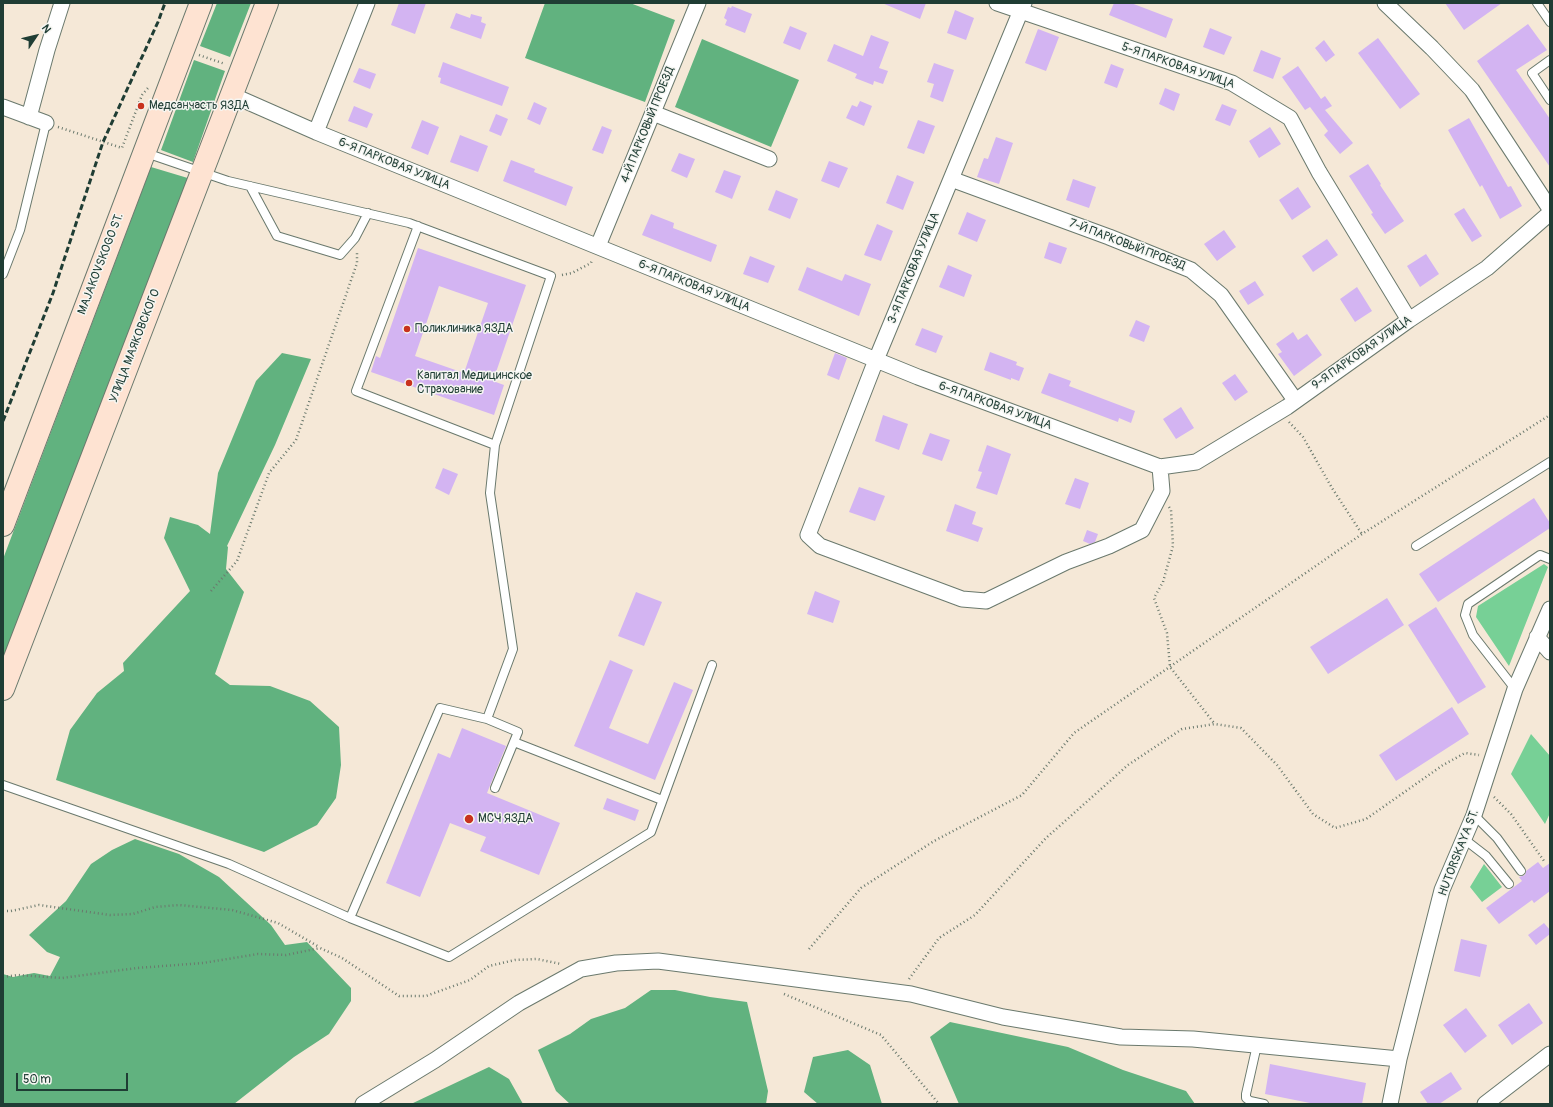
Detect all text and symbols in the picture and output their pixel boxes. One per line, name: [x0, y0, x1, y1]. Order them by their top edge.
north arrow: [16, 16, 56, 56]
text: N: [39, 22, 54, 36]
street label: 5-Я ПАРКОВАЯ УЛИЦА: [1120, 40, 1236, 92]
street label: 4-Й ПАРКОВЫЙ ПРОЕЗД: [618, 65, 678, 185]
place label: Медсанчасть ЯЗДА: [149, 99, 249, 113]
marker: Медсанчасть ЯЗДА: [136, 101, 146, 111]
street label: 6-Я ПАРКОВАЯ УЛИЦА: [336, 135, 452, 193]
street label: 3-Я ПАРКОВАЯ УЛИЦА: [885, 210, 943, 326]
street label: MAJAKOVSKOGO ST.: [75, 211, 127, 317]
street label: 7-Й ПАРКОВЫЙ ПРОЕЗД: [1067, 216, 1187, 274]
street label: 6-Я ПАРКОВАЯ УЛИЦА: [636, 257, 752, 315]
street label: УЛИЦА МАЯКОВСКОГО: [107, 287, 163, 405]
street label: 9-Я ПАРКОВАЯ УЛИЦА: [1309, 313, 1415, 393]
place label: Поликлиника ЯЗДА: [415, 322, 513, 336]
marker: Поликлиника ЯЗДА: [402, 324, 412, 334]
place label: Капитал Медицинское Страхование: [417, 369, 532, 397]
marker: Капитал Медицинское Страхование: [404, 378, 414, 388]
street label: 6-Я ПАРКОВАЯ УЛИЦА: [937, 379, 1053, 433]
street label: HUTORSKAYA ST.: [1436, 808, 1482, 898]
place label: МСЧ ЯЗДА: [478, 812, 533, 826]
marker: МСЧ ЯЗДА: [463, 813, 475, 825]
scale bar: [18, 1065, 130, 1091]
text: 50 m: [23, 1072, 51, 1087]

